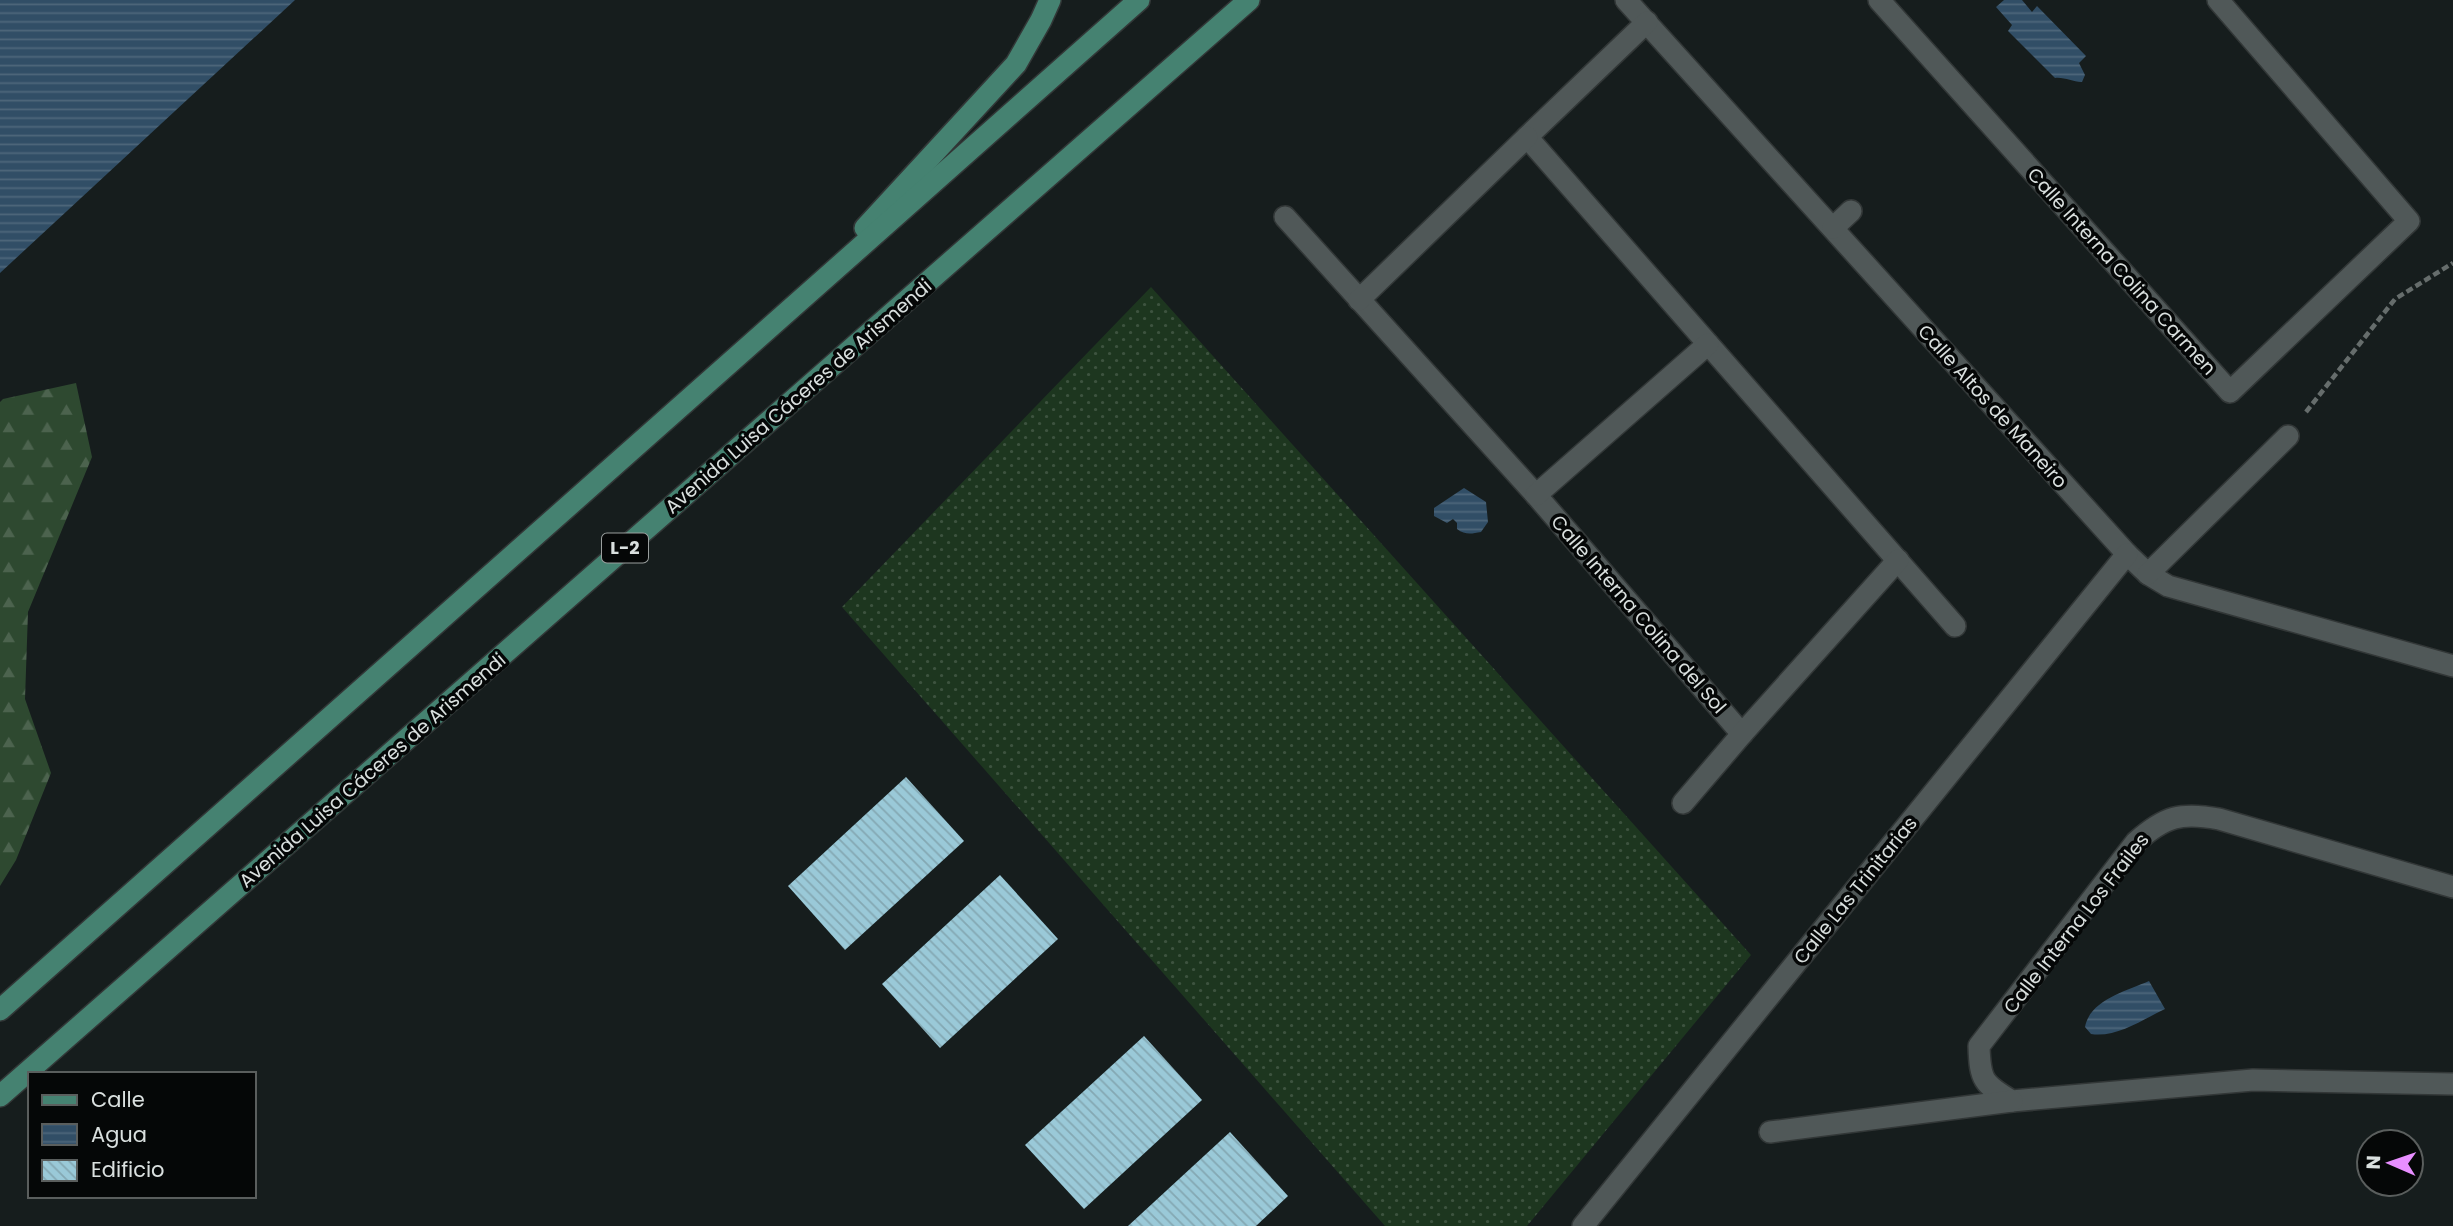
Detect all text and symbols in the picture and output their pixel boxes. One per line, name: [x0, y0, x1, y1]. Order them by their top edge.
street label: Calle Interna Colina Carmen: [2021, 162, 2222, 381]
street label: Avenida Luisa Cáceres de Arismendi: [659, 273, 938, 520]
street label: Calle Altos de Maneiro: [1912, 319, 2074, 494]
street label: Calle Interna Colina del Sol: [1545, 509, 1732, 719]
road number: L-2: [602, 534, 648, 562]
street label: Avenida Luisa Cáceres de Arismendi: [233, 647, 512, 894]
street label: Calle Las Trinitarias: [1787, 811, 1923, 970]
street label: Calle Interna Los Frailes: [1997, 827, 2155, 1019]
legend: [28, 1072, 256, 1198]
text: Calle: [91, 1085, 145, 1114]
text: Agua: [91, 1120, 147, 1149]
north arrow: [2355, 1128, 2425, 1198]
text: Edificio: [91, 1155, 165, 1184]
text: N: [2360, 1155, 2387, 1170]

